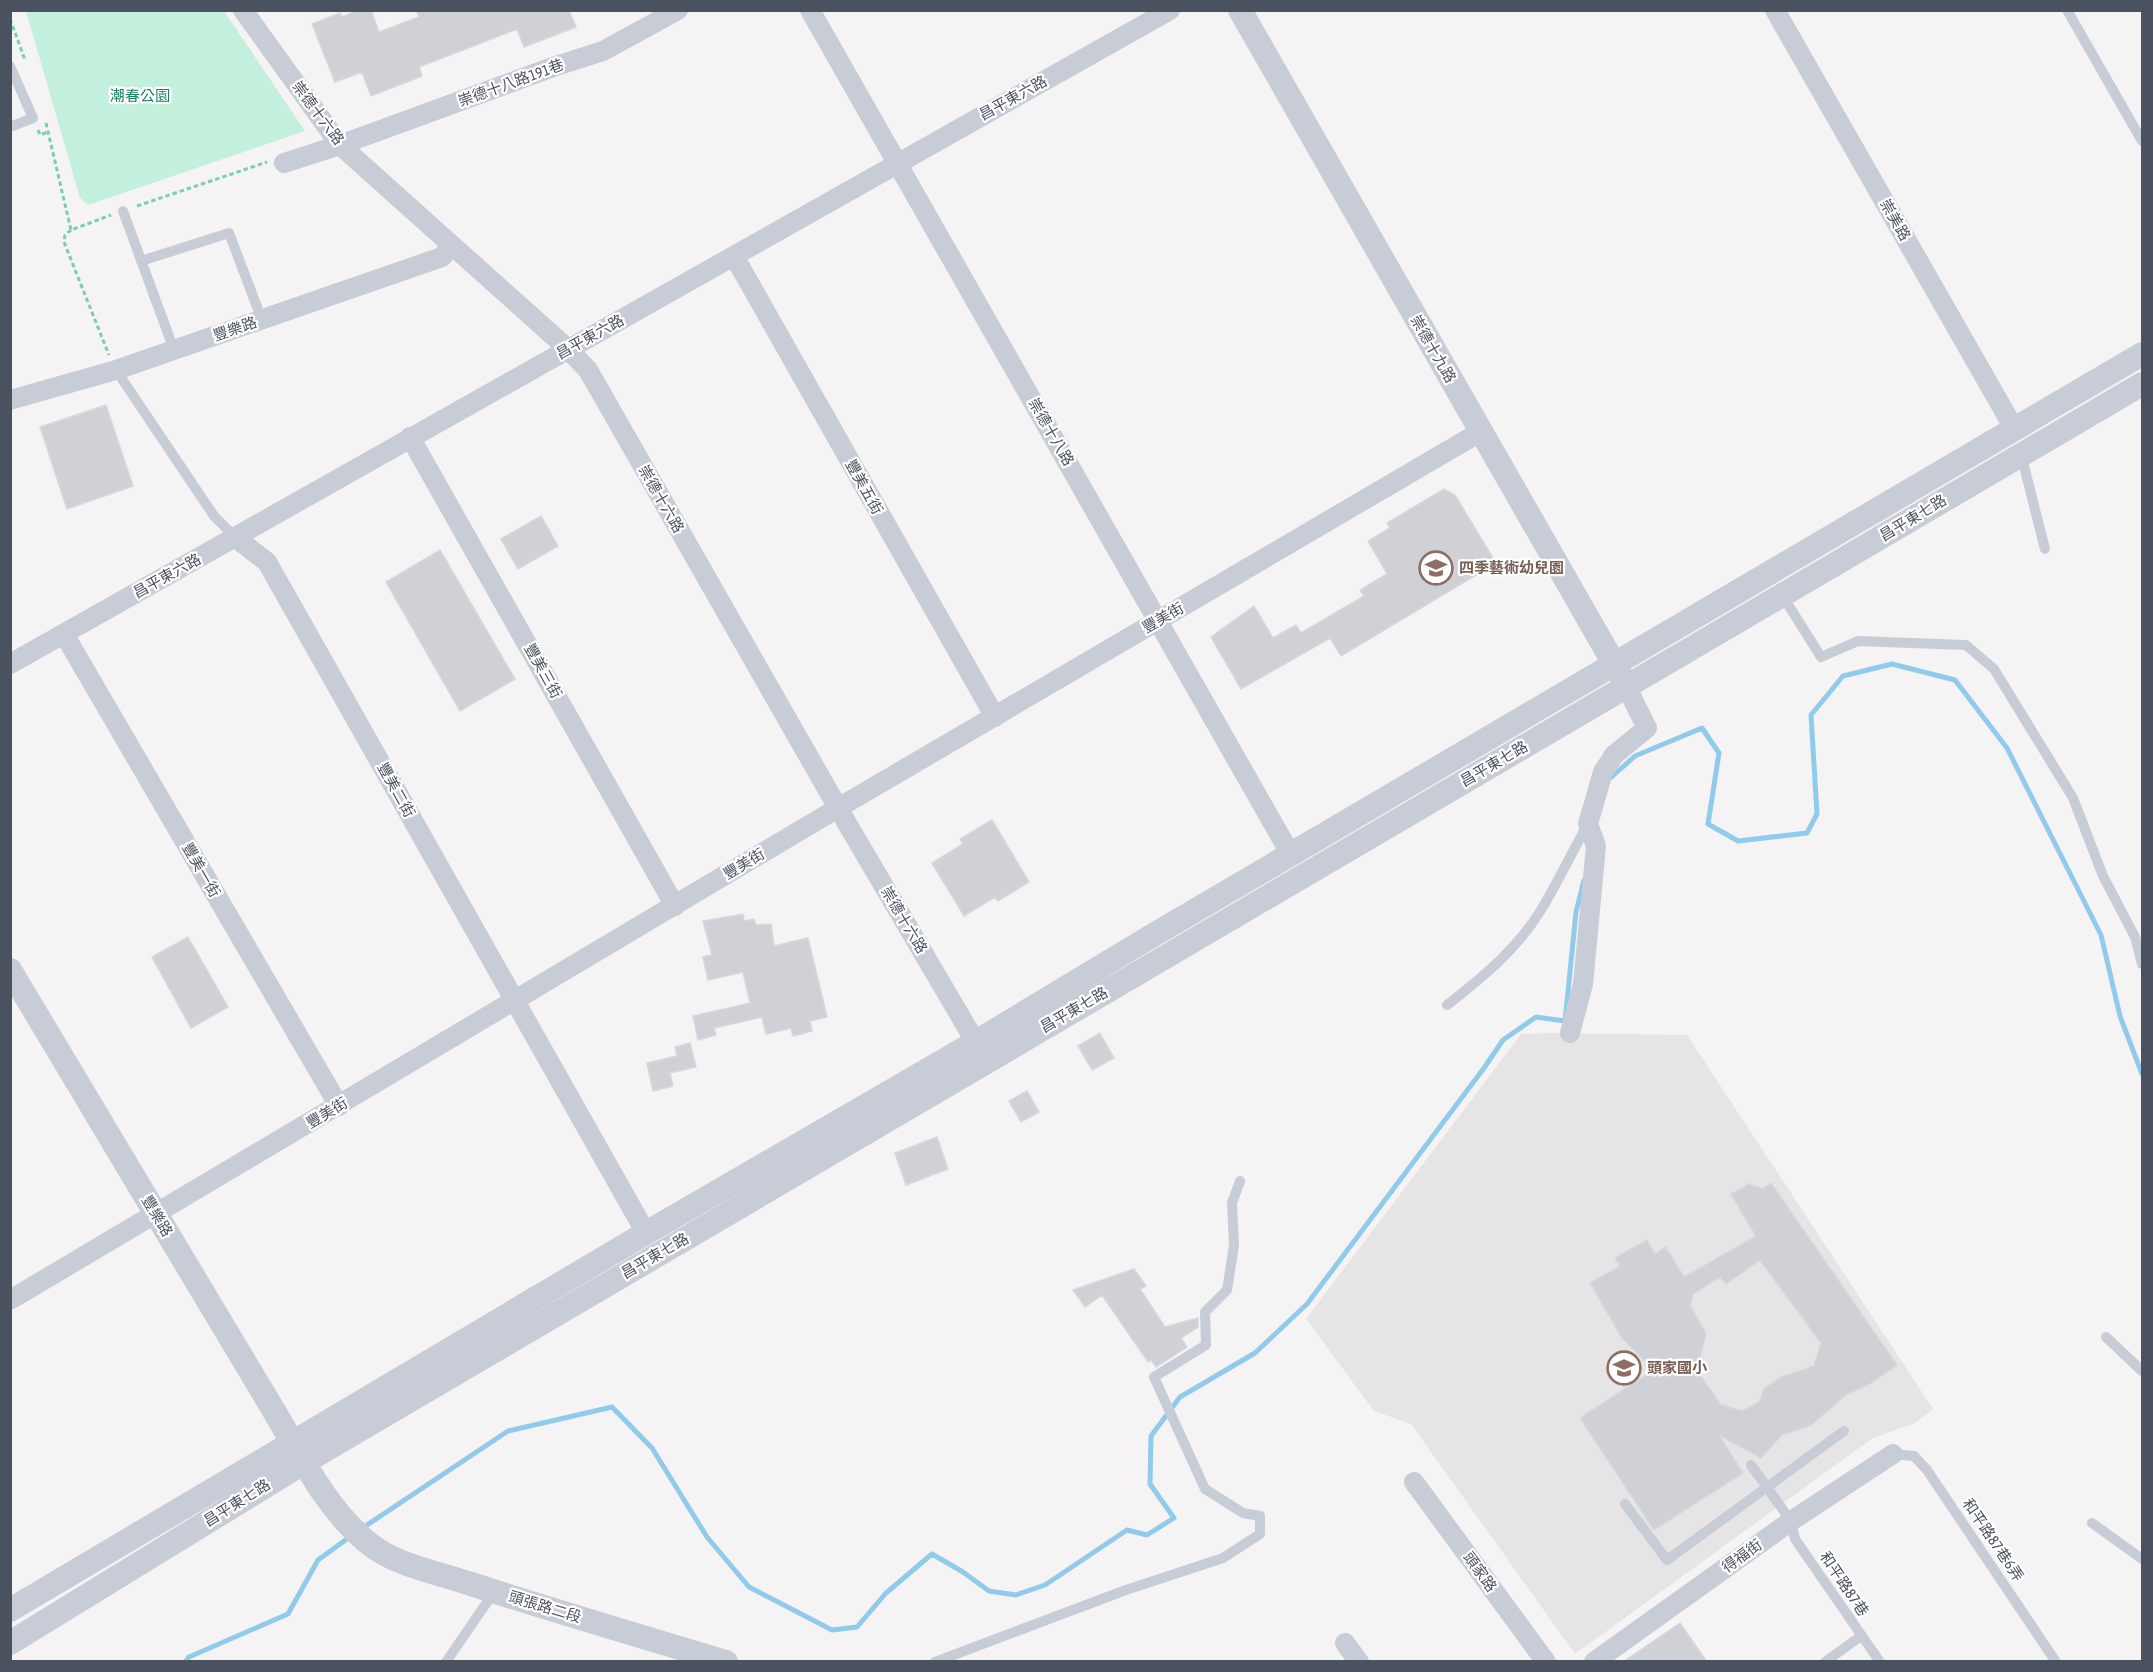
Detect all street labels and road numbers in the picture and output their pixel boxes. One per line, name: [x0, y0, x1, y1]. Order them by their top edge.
street label: 崇德十八路191巷: [456, 56, 566, 110]
street label: 昌平東六路: [976, 72, 1050, 123]
street label: 崇德十六路: [289, 78, 348, 148]
street label: 崇美路: [1877, 196, 1914, 243]
street label: 昌平東六路: [553, 311, 627, 362]
street label: 崇德十九路: [1407, 312, 1460, 385]
street label: 豐樂路: [211, 313, 259, 344]
street label: 崇德十八路: [1025, 395, 1078, 468]
street label: 豐美五街: [842, 456, 886, 517]
street label: 崇德十六路: [635, 462, 688, 535]
street label: 昌平東七路: [1876, 491, 1949, 544]
street label: 昌平東六路: [130, 550, 204, 601]
street label: 豐美街: [1139, 599, 1186, 636]
street label: 豐美三街: [521, 640, 565, 701]
street label: 昌平東七路: [1457, 737, 1530, 790]
street label: 豐美二街: [374, 759, 418, 820]
street label: 豐美一街: [179, 840, 224, 900]
street label: 豐美街: [720, 845, 767, 882]
street label: 崇德十六路: [878, 883, 931, 956]
street label: 昌平東七路: [1037, 983, 1110, 1036]
street label: 豐美街: [303, 1094, 350, 1131]
street label: 豐樂路: [139, 1192, 176, 1239]
street label: 昌平東七路: [618, 1229, 691, 1282]
street label: 昌平東七路: [200, 1475, 273, 1530]
street label: 和平路87巷6弄: [1959, 1495, 2027, 1584]
street label: 得福街: [1719, 1535, 1765, 1576]
street label: 和平路87巷: [1817, 1548, 1872, 1619]
street label: 頭家路: [1460, 1549, 1501, 1595]
street label: 頭張路二段: [507, 1587, 584, 1626]

